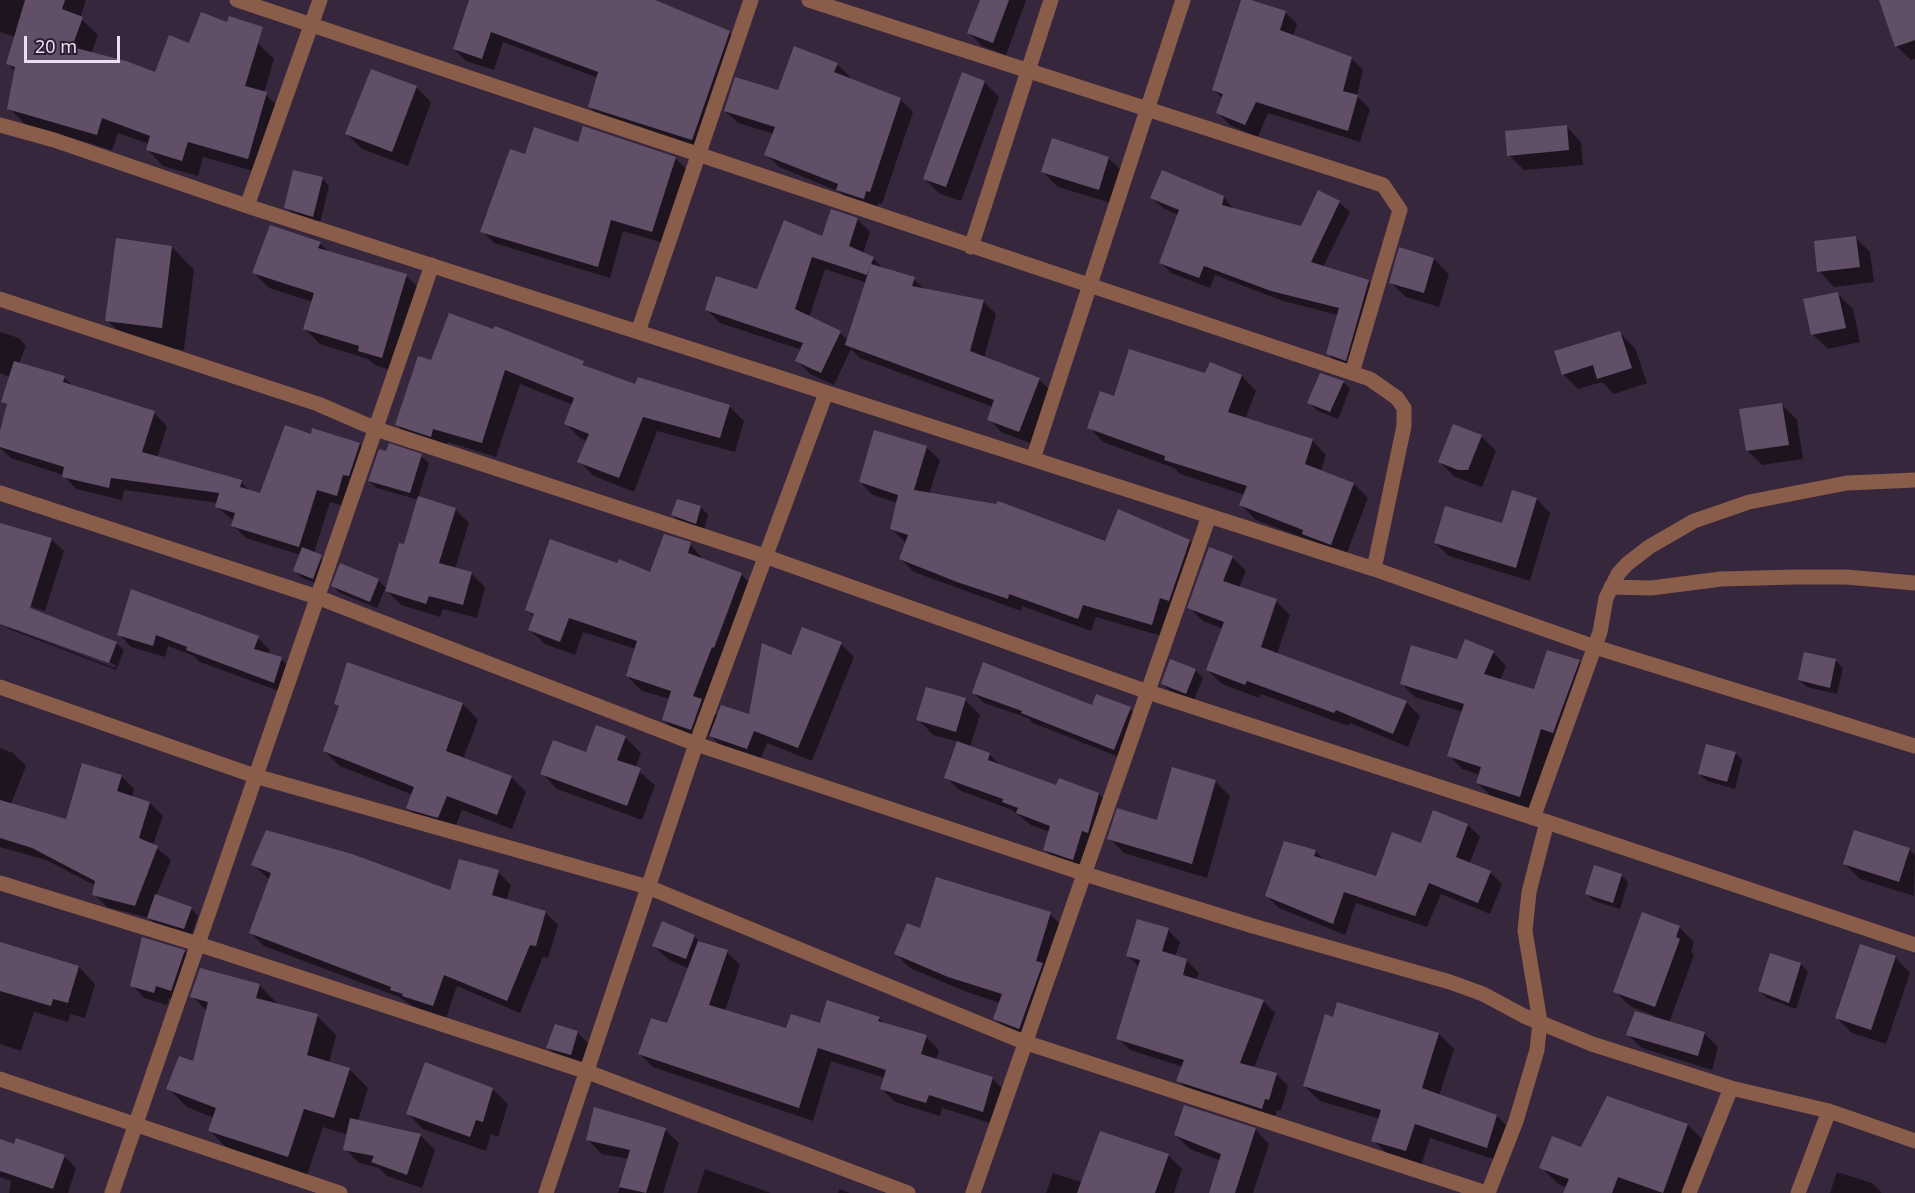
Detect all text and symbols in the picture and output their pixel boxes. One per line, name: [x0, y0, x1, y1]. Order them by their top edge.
scale bar: [27, 24, 123, 62]
text: 20 m: [35, 34, 77, 58]

